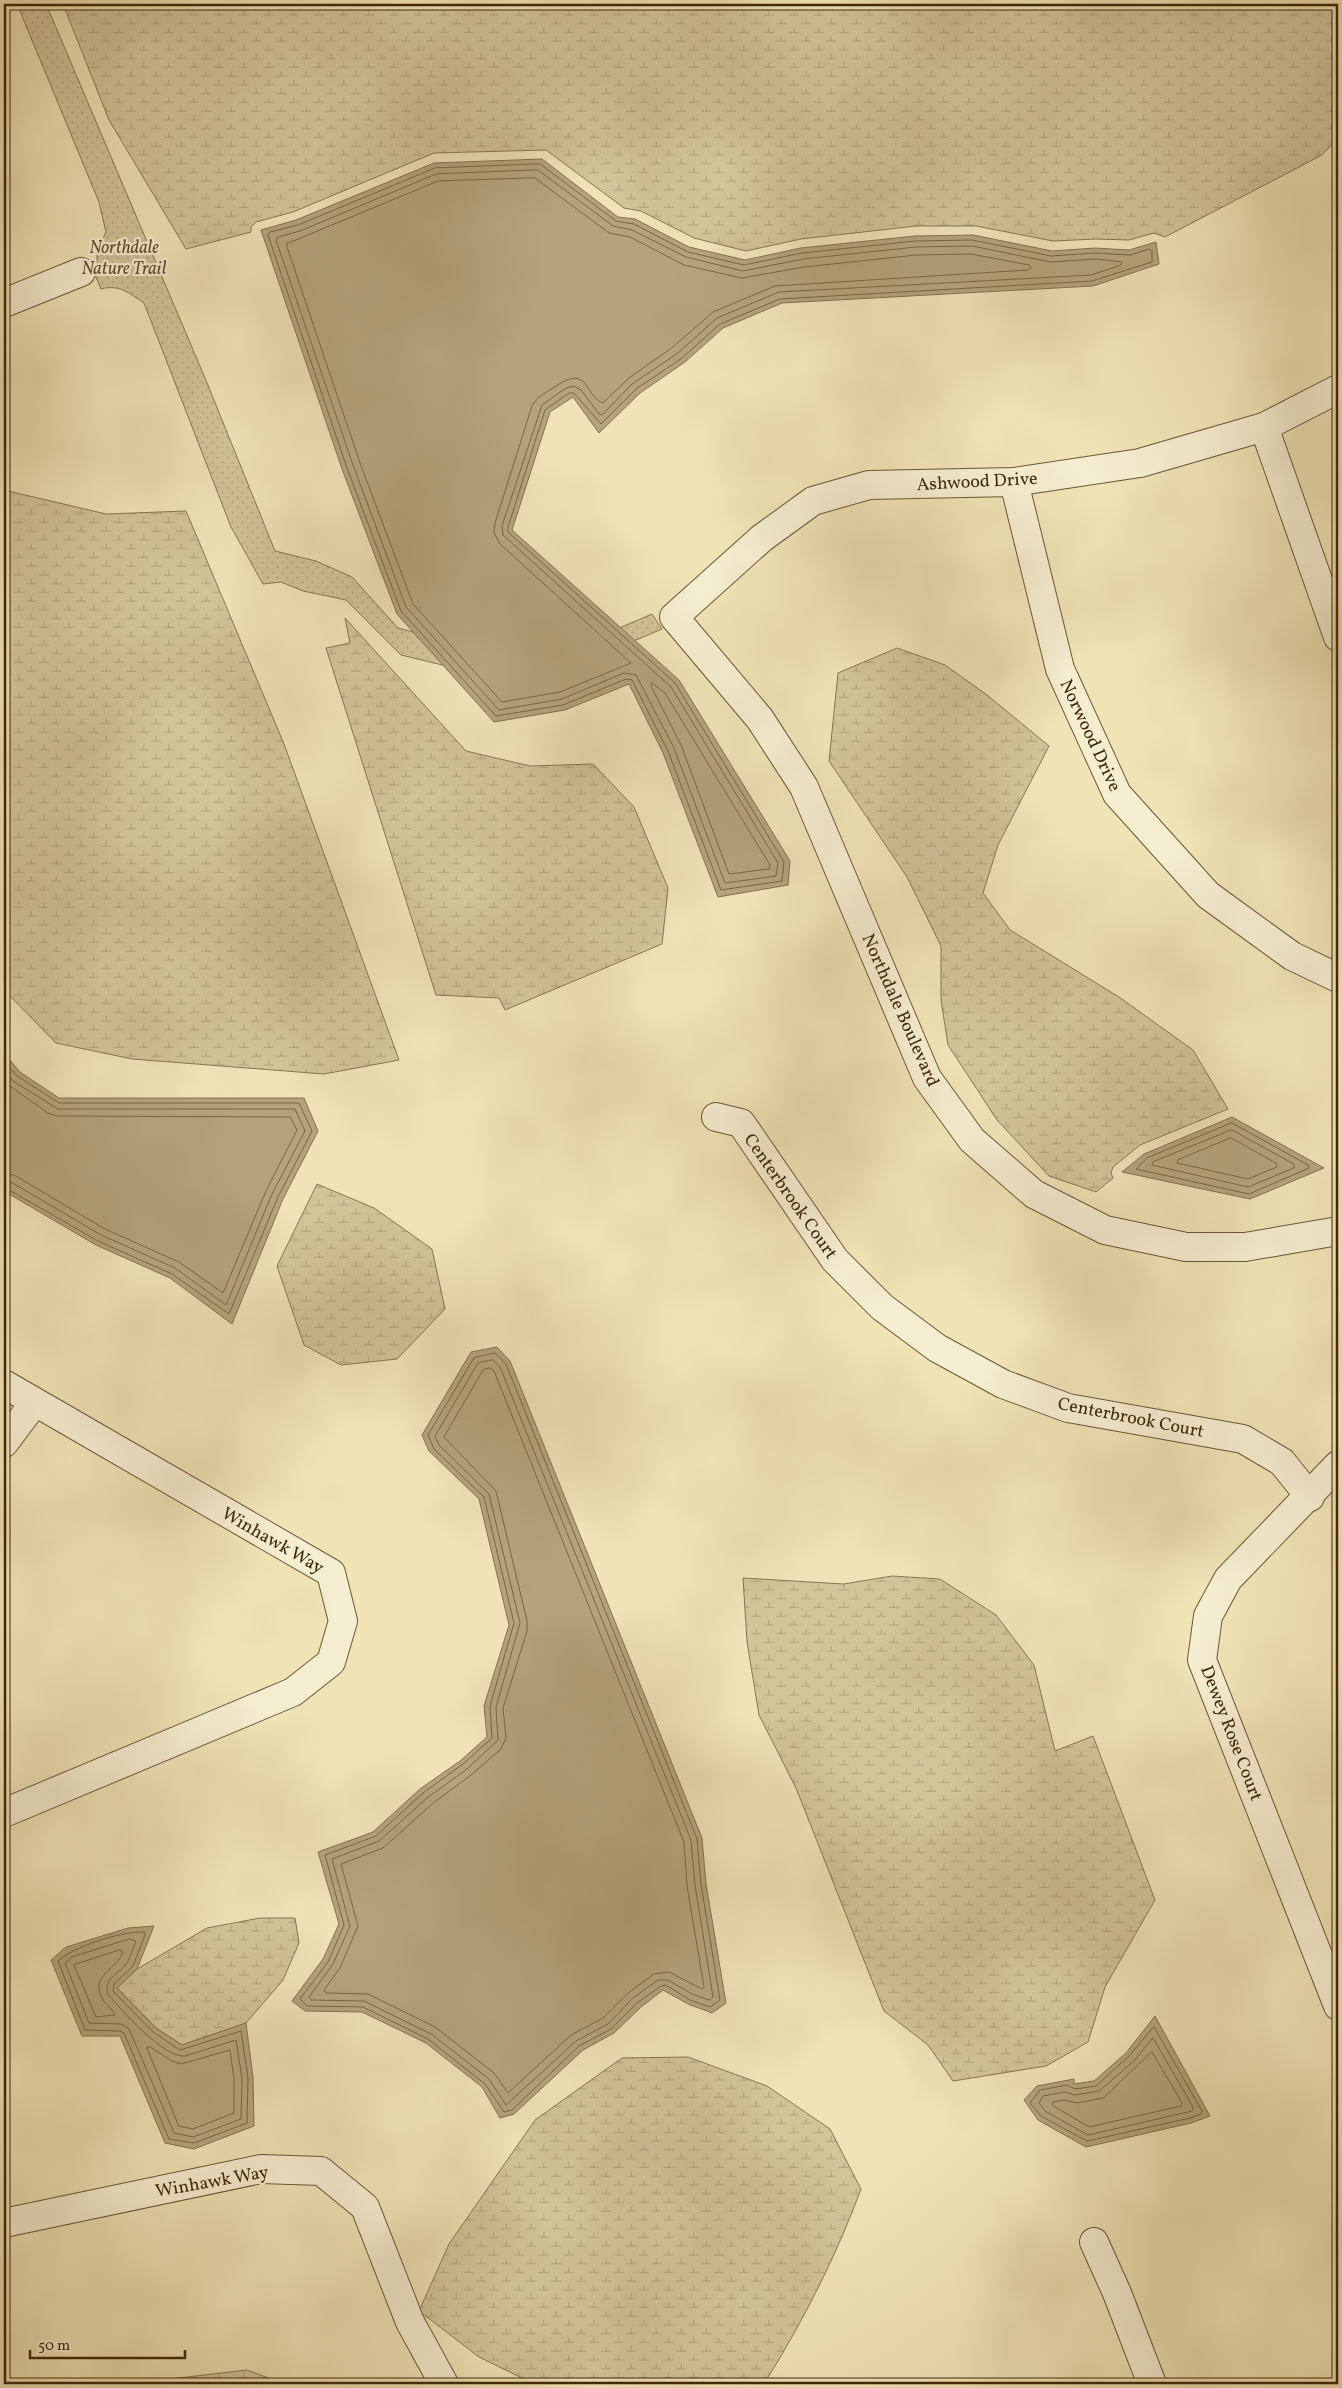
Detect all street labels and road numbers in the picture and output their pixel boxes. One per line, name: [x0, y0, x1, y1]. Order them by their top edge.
street label: Ashwood Drive: [916, 467, 1038, 498]
street label: Norwood Drive: [1053, 675, 1127, 796]
street label: Northdale Boulevard: [855, 930, 945, 1091]
street label: Centerbrook Court: [737, 1129, 843, 1265]
street label: Centerbrook Court: [1056, 1392, 1206, 1445]
street label: Winhawk Way: [216, 1502, 328, 1581]
street label: Dewey Rose Court: [1193, 1662, 1268, 1805]
street label: Winhawk Way: [154, 2160, 271, 2205]

